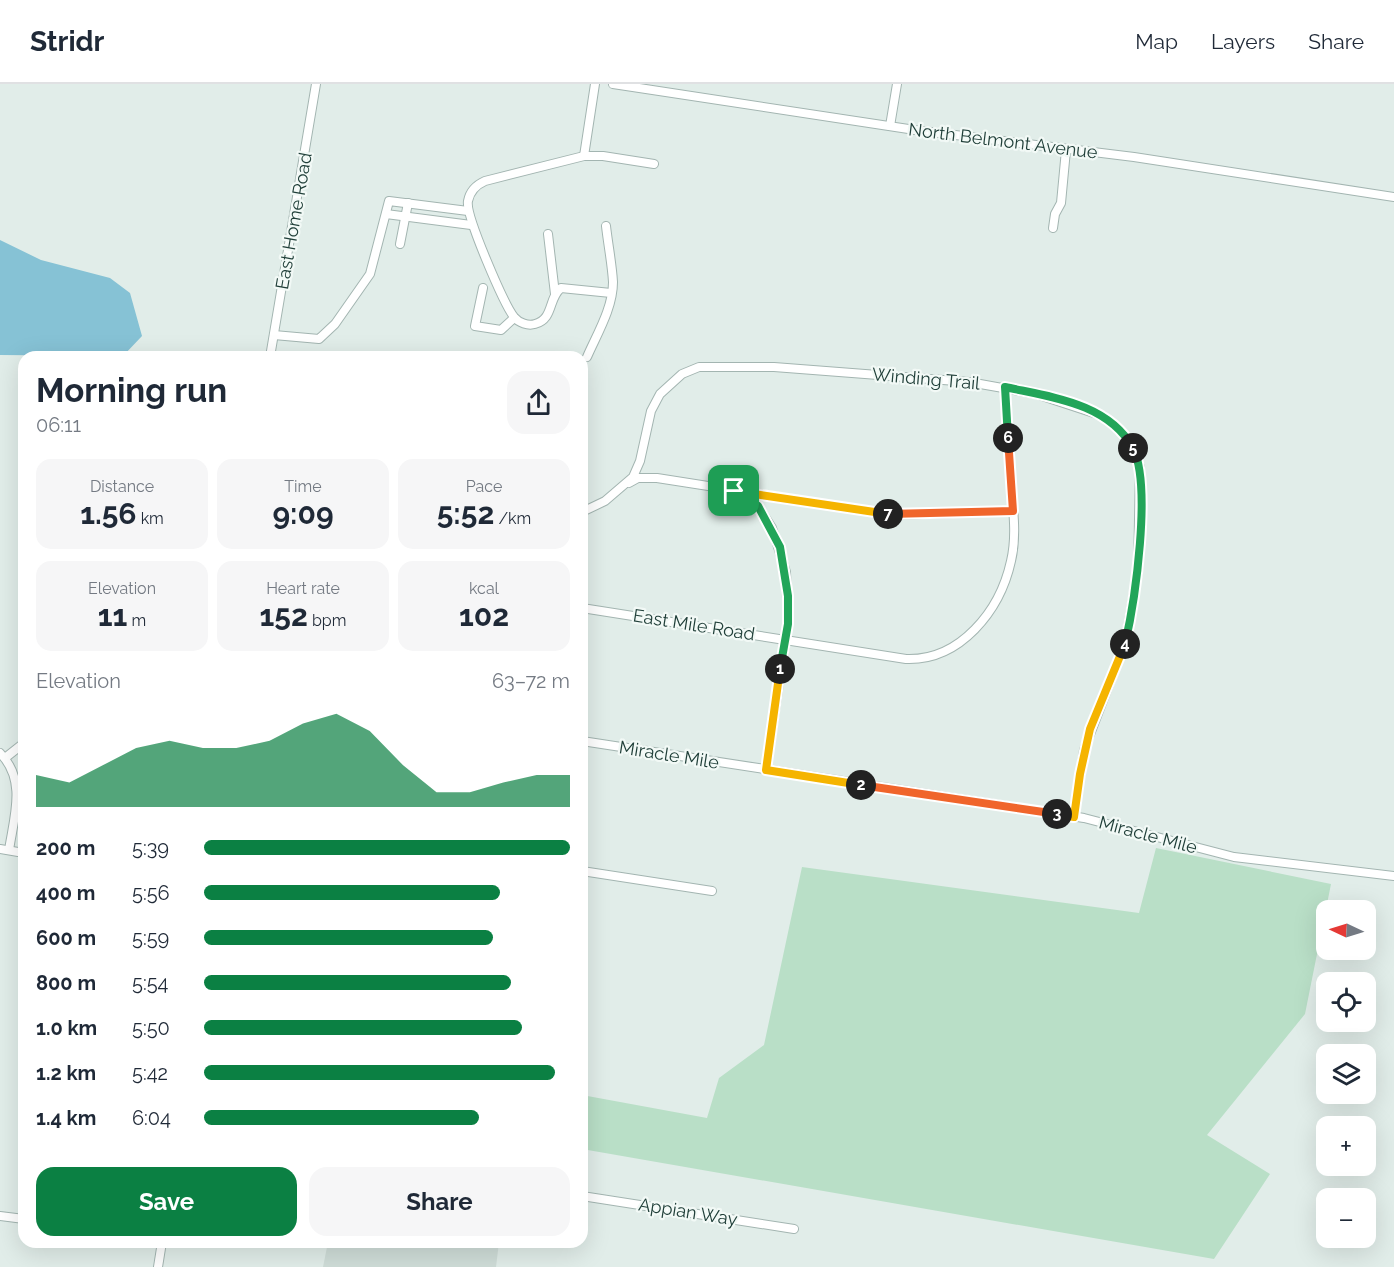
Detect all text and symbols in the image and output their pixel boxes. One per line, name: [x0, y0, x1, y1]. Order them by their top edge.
text: Stridr: [30, 25, 104, 58]
text: Map: [1135, 29, 1178, 54]
text: Layers: [1211, 29, 1275, 54]
text: Share: [1308, 29, 1364, 54]
street label: North Belmont Avenue: [907, 118, 1099, 163]
street label: East Home Road: [271, 151, 316, 291]
street label: Winding Trail: [871, 363, 981, 394]
text: Morning run: [36, 371, 227, 410]
button: share: [507, 371, 570, 434]
text: 06:11: [36, 413, 81, 437]
pin: 6: [993, 423, 1023, 453]
text: 6: [1003, 428, 1013, 447]
pin: 5: [1118, 433, 1148, 463]
text: 5: [1129, 438, 1137, 457]
pin: [708, 465, 759, 516]
icon: arrive: [717, 474, 750, 507]
text: Distance: [90, 477, 154, 496]
text: Time: [284, 477, 322, 496]
text: Pace: [466, 477, 502, 496]
text: 1.56: [80, 496, 137, 531]
text: 9:09: [272, 496, 334, 531]
text: 5:52: [437, 496, 494, 531]
pin: 7: [873, 499, 903, 529]
text: 7: [884, 504, 892, 523]
text: km: [137, 509, 164, 528]
text: /km: [494, 509, 531, 528]
text: Elevation: [88, 579, 156, 598]
text: Heart rate: [266, 579, 340, 598]
text: kcal: [469, 579, 499, 598]
text: 11: [98, 598, 127, 633]
text: 152: [260, 598, 308, 633]
text: 102: [459, 598, 509, 633]
street label: East Mile Road: [632, 605, 756, 644]
text: m: [127, 611, 146, 630]
text: bpm: [308, 611, 346, 630]
pin: 4: [1110, 629, 1140, 659]
text: 4: [1120, 634, 1130, 653]
pin: 1: [765, 654, 795, 684]
text: 1: [776, 659, 784, 678]
text: Elevation: [36, 669, 121, 693]
text: 63–72 m: [492, 669, 570, 693]
street label: Miracle Mile: [618, 736, 721, 773]
pin: 2: [846, 770, 876, 800]
text: 2: [856, 775, 866, 794]
pin: 3: [1042, 799, 1072, 829]
text: 3: [1053, 804, 1061, 823]
street label: Miracle Mile: [1097, 811, 1200, 858]
text: 200 m: [36, 836, 95, 860]
text: 5:39: [132, 836, 169, 860]
text: 400 m: [36, 881, 95, 905]
text: 5:56: [132, 881, 170, 905]
north arrow: [1316, 900, 1376, 960]
map controls: [1316, 900, 1376, 1248]
text: 600 m: [36, 926, 96, 950]
text: 5:59: [132, 926, 169, 950]
text: 800 m: [36, 971, 96, 995]
text: 5:54: [132, 971, 168, 995]
button: locate: [1316, 972, 1376, 1032]
text: 1.0 km: [36, 1016, 97, 1040]
text: 5:50: [132, 1016, 170, 1040]
button: layers: [1316, 1044, 1376, 1104]
text: 1.2 km: [36, 1061, 96, 1085]
text: 5:42: [132, 1061, 168, 1085]
text: 1.4 km: [36, 1106, 96, 1130]
text: 6:04: [132, 1106, 171, 1130]
button: +: [1316, 1116, 1376, 1176]
button: Save: [36, 1167, 297, 1236]
button: Share: [309, 1167, 570, 1236]
button: −: [1316, 1188, 1376, 1248]
street label: Appian Way: [637, 1193, 739, 1230]

